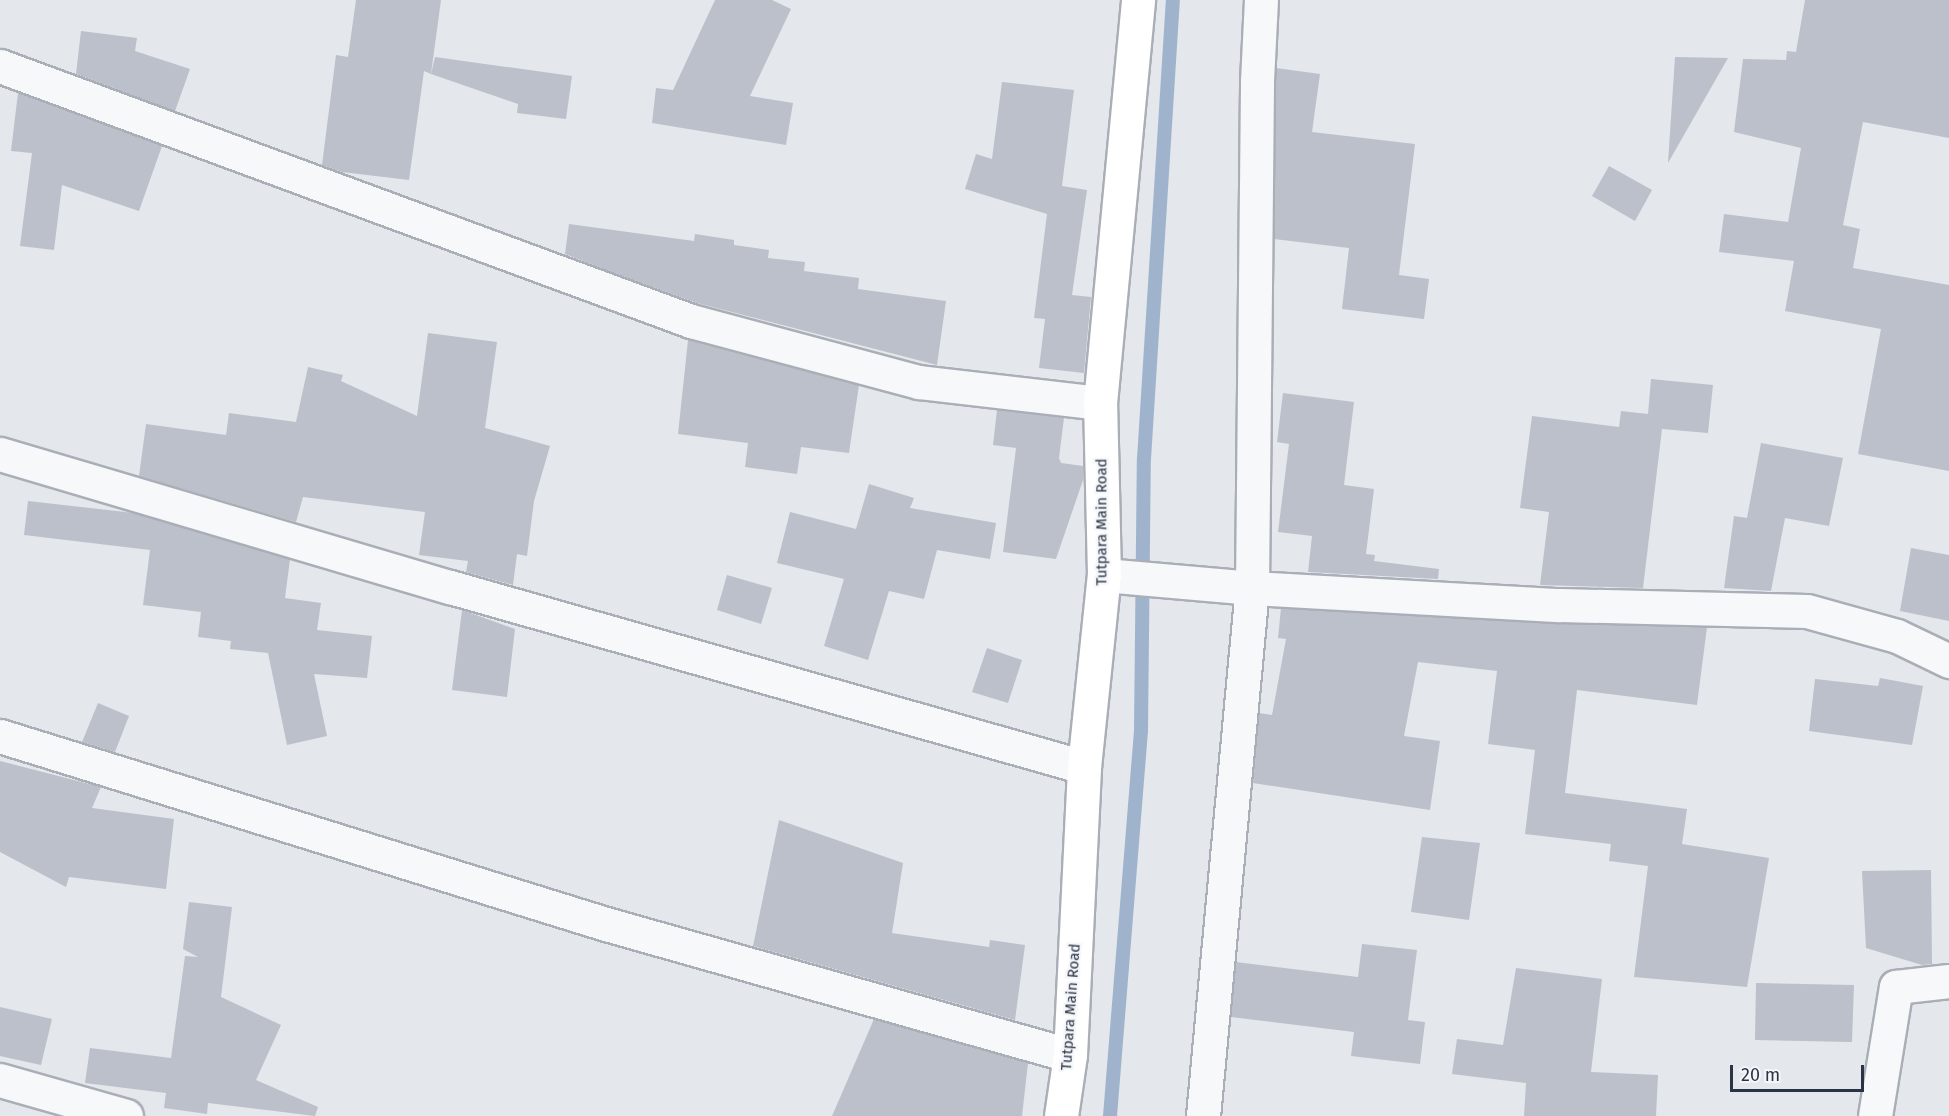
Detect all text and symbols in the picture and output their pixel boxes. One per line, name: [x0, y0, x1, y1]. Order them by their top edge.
street label: Tutpara Main Road: [1093, 458, 1111, 586]
street label: Tutpara Main Road: [1058, 943, 1084, 1071]
scale bar: [1733, 1053, 1866, 1091]
text: 20 m: [1741, 1064, 1780, 1086]

